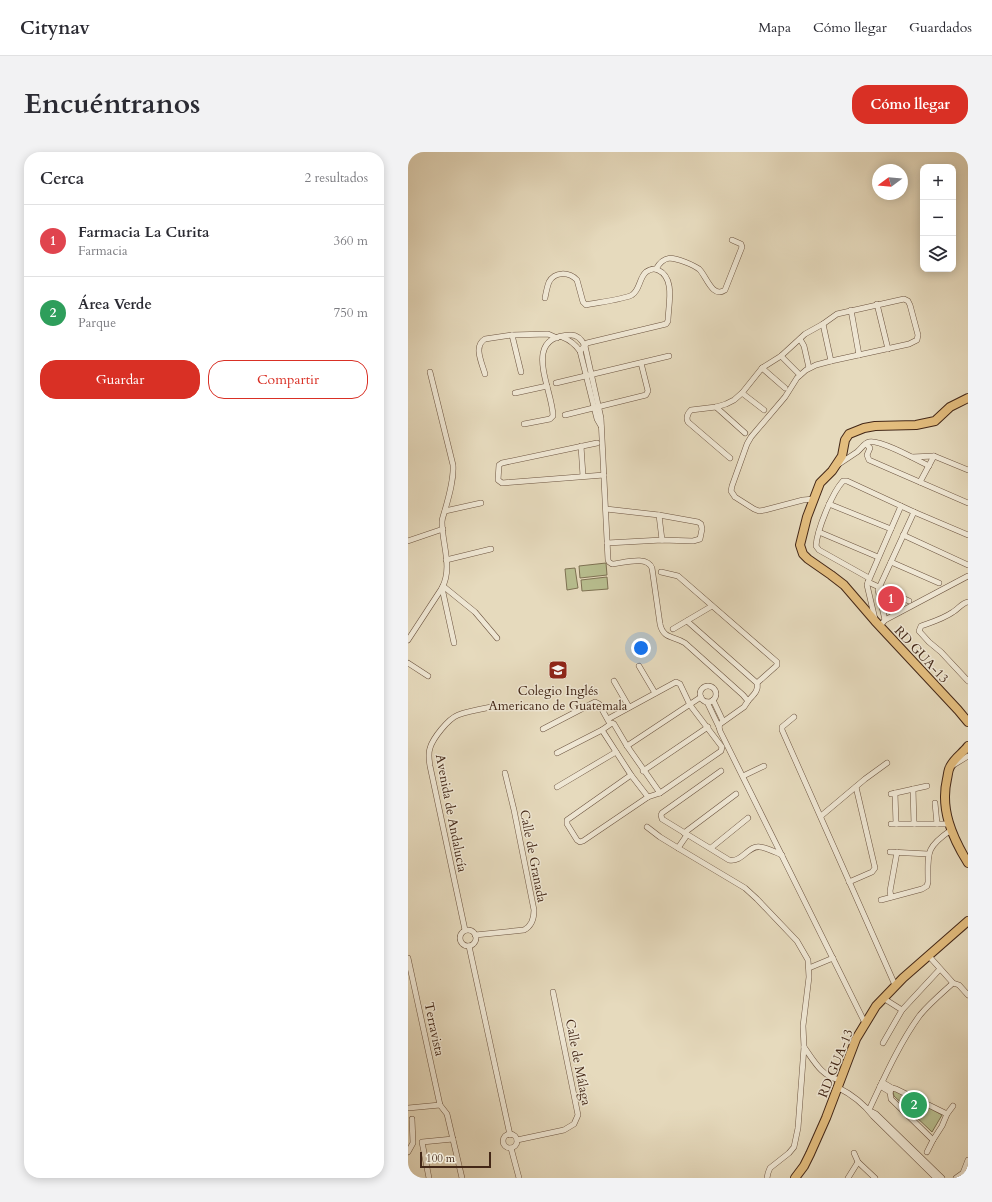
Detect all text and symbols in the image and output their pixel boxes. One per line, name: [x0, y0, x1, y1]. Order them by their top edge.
text: Citynav: [20, 15, 90, 41]
text: Mapa: [758, 18, 791, 37]
text: Cómo llegar: [813, 18, 887, 37]
text: Guardados: [909, 18, 972, 37]
text: Encuéntranos: [24, 85, 200, 123]
button: Cómo llegar: [852, 85, 968, 124]
north arrow: [872, 164, 908, 200]
map controls: [920, 164, 956, 272]
button: +: [920, 164, 956, 200]
text: Cerca: [40, 167, 84, 190]
text: 2 resultados: [304, 169, 368, 187]
button: −: [920, 200, 956, 236]
text: Farmacia La Curita: [78, 222, 210, 242]
text: 1: [50, 232, 56, 250]
text: 360 m: [334, 232, 368, 250]
button: layers: [920, 236, 956, 272]
text: Farmacia: [78, 242, 128, 260]
text: Área Verde: [78, 294, 152, 314]
text: 2: [50, 304, 56, 322]
text: 750 m: [334, 304, 368, 322]
text: Parque: [78, 314, 116, 332]
button: Guardar: [40, 360, 200, 399]
button: Compartir: [208, 360, 368, 399]
pin: 1: [878, 584, 904, 614]
street label: RD GUA-13: [890, 622, 953, 687]
your location: [631, 638, 651, 658]
school or university icon: Colegio Inglés Americano de Guatemala: [547, 659, 569, 681]
place label: Colegio Inglés Americano de Guatemala: [489, 682, 628, 715]
street label: Avenida de Andalucía: [431, 753, 471, 874]
street label: Calle de Granada: [515, 808, 551, 904]
street label: Terravista: [420, 1001, 449, 1058]
street label: Calle de Málaga: [561, 1017, 595, 1107]
street label: RD GUA-13: [814, 1026, 858, 1100]
pin: 2: [901, 1090, 927, 1120]
scale bar: [420, 1150, 491, 1169]
text: 100 m: [426, 1151, 455, 1166]

